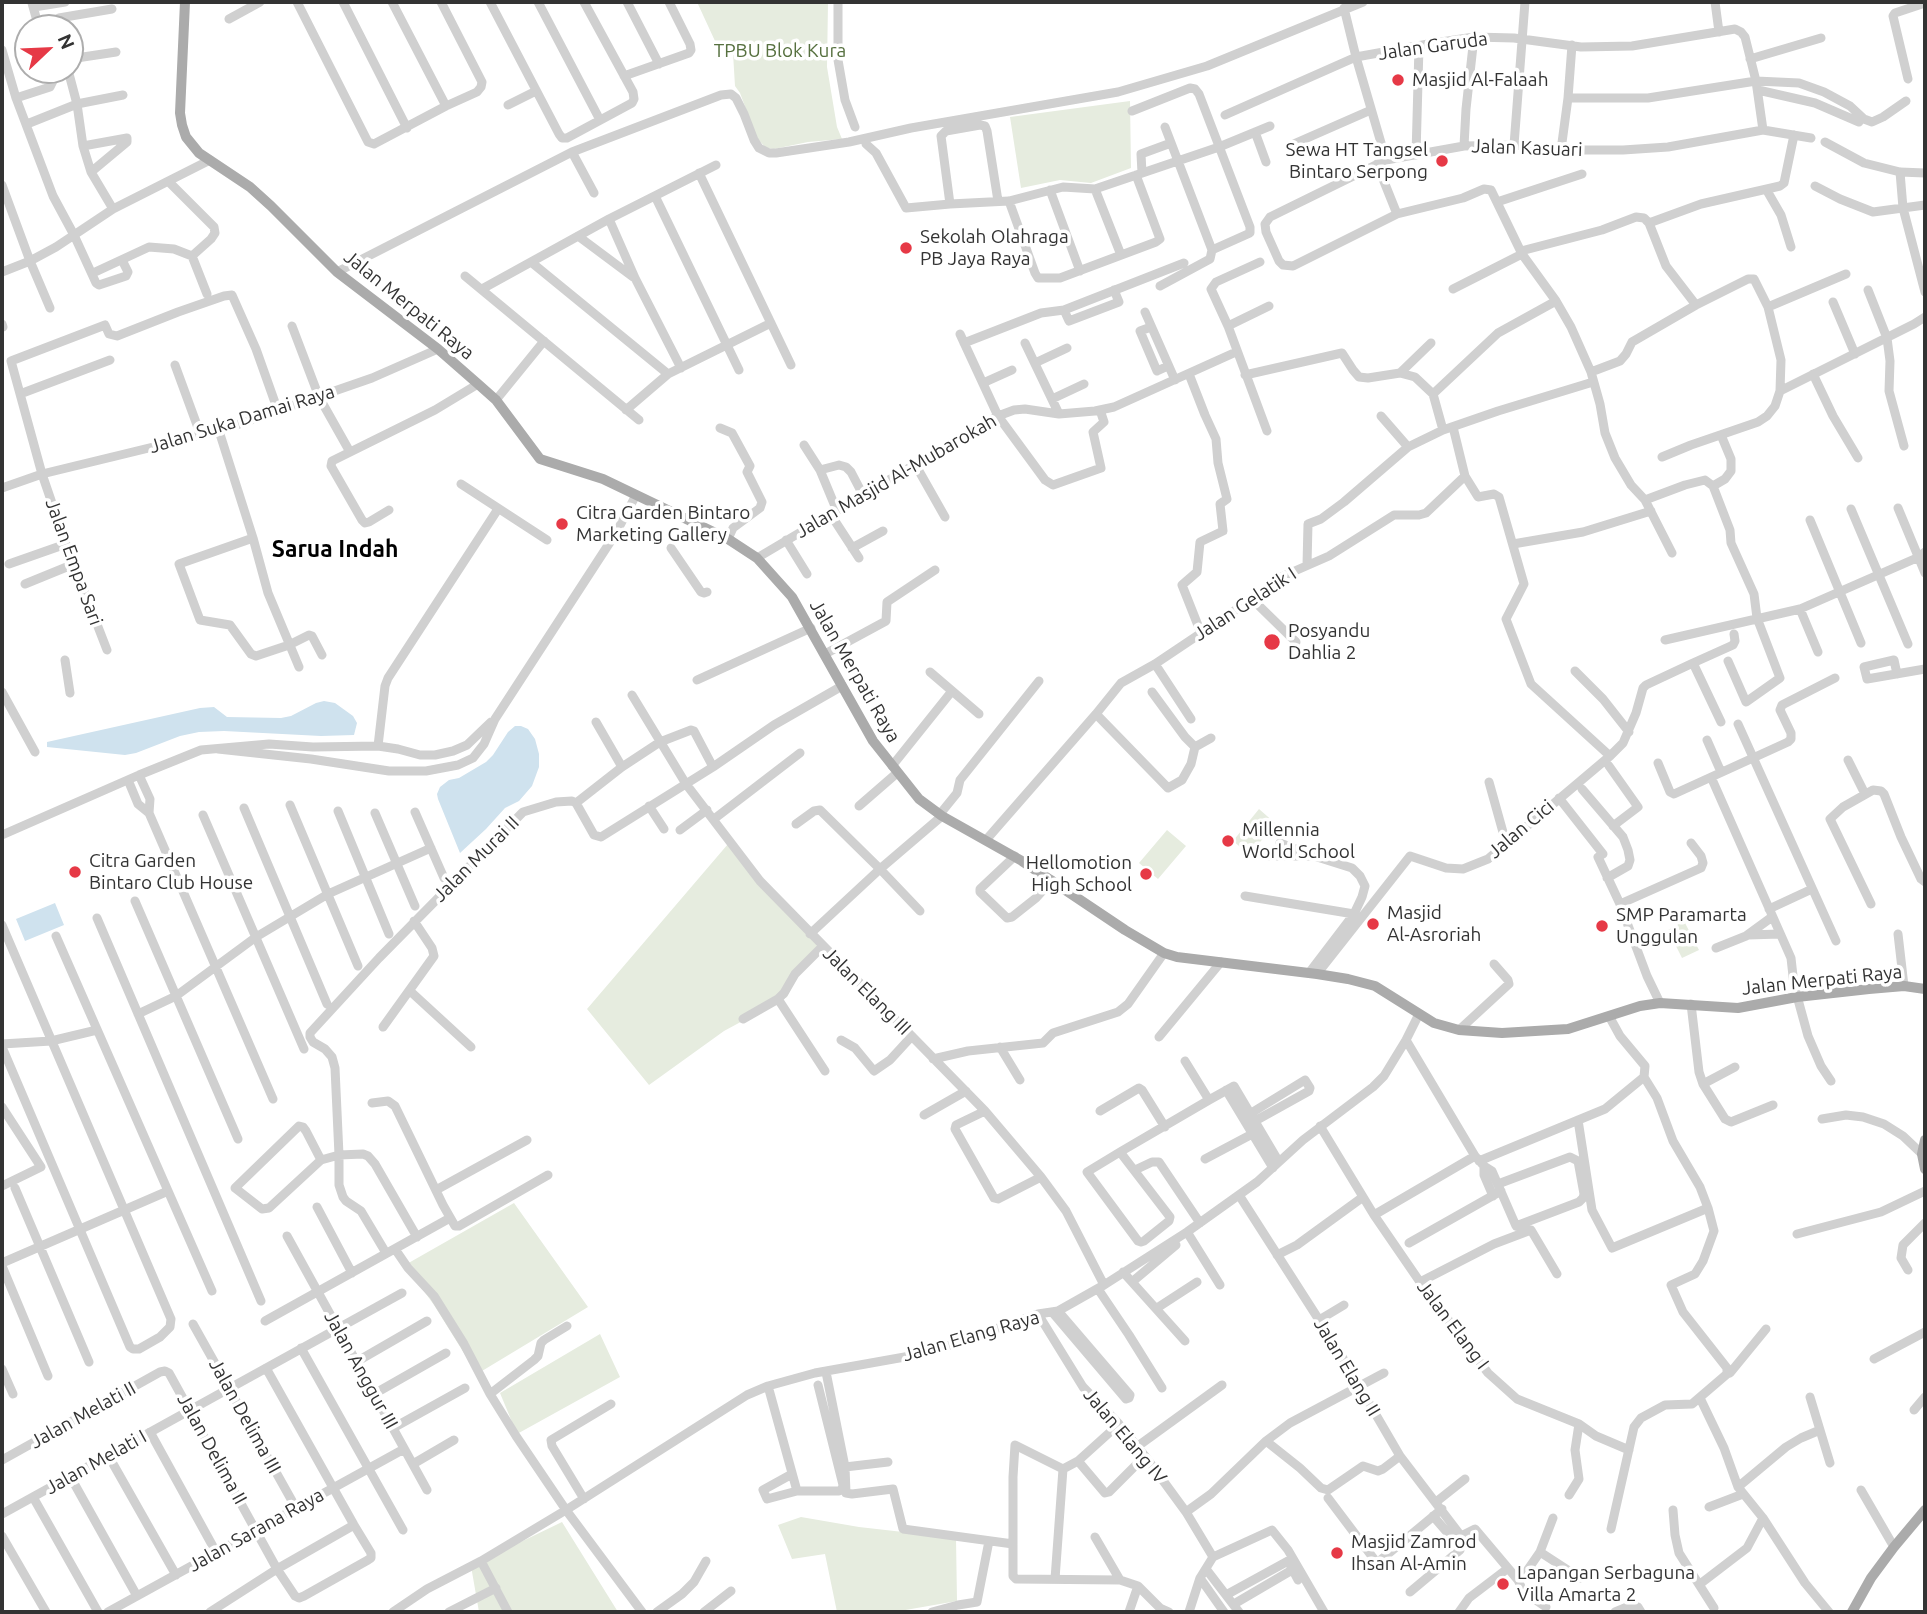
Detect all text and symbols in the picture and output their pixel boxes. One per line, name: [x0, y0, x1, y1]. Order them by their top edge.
north arrow: [14, 14, 84, 84]
street label: Jalan Garuda: [1377, 27, 1489, 65]
text: N: [54, 31, 79, 52]
park label: TPBU Blok Kura: [714, 40, 846, 62]
place label: Masjid Al-Falaah: [1412, 69, 1548, 91]
marker: Masjid Al-Falaah: [1390, 72, 1406, 88]
street label: Jalan Kasuari: [1471, 135, 1583, 161]
place label: Sewa HT Tangsel Bintaro Serpong: [1285, 139, 1428, 183]
marker: Sewa HT Tangsel Bintaro Serpong: [1434, 153, 1450, 169]
place label: Sekolah Olahraga PB Jaya Raya: [920, 226, 1069, 270]
marker: Sekolah Olahraga PB Jaya Raya: [898, 240, 914, 256]
street label: Jalan Merpati Raya: [339, 245, 479, 365]
street label: Jalan Suka Damai Raya: [147, 380, 337, 458]
street label: Jalan Masjid Al-Mubarokah: [792, 409, 1000, 543]
street label: Jalan Empa Sari: [41, 496, 107, 628]
place label: Citra Garden Bintaro Marketing Gallery: [576, 502, 750, 546]
marker: Citra Garden Bintaro Marketing Gallery: [554, 516, 570, 532]
district label: Sarua Indah: [272, 535, 398, 563]
street label: Jalan Gelatik I: [1189, 562, 1301, 646]
street label: Jalan Merpati Raya: [805, 596, 905, 746]
place label: Posyandu Dahlia 2: [1288, 620, 1370, 664]
marker: Posyandu Dahlia 2: [1262, 632, 1282, 652]
street label: Jalan Cici: [1483, 795, 1559, 863]
street label: Jalan Murai II: [428, 811, 524, 907]
place label: Millennia World School: [1242, 819, 1355, 863]
marker: Millennia World School: [1220, 833, 1236, 849]
place label: Citra Garden Bintaro Club House: [89, 850, 253, 894]
place label: Hellomotion High School: [1026, 852, 1132, 896]
marker: Citra Garden Bintaro Club House: [67, 864, 83, 880]
marker: Hellomotion High School: [1138, 866, 1154, 882]
place label: Masjid Al-Asroriah: [1387, 902, 1481, 946]
place label: SMP Paramarta Unggulan: [1616, 904, 1747, 948]
marker: Masjid Al-Asroriah: [1365, 916, 1381, 932]
marker: SMP Paramarta Unggulan: [1594, 918, 1610, 934]
street label: Jalan Elang III: [818, 942, 916, 1040]
street label: Jalan Merpati Raya: [1741, 960, 1903, 1000]
street label: Jalan Elang I: [1412, 1276, 1494, 1374]
street label: Jalan Elang Raya: [900, 1306, 1042, 1366]
street label: Jalan Anggur III: [319, 1307, 403, 1433]
street label: Jalan Elang II: [1309, 1314, 1385, 1420]
street label: Jalan Delima III: [204, 1355, 286, 1477]
street label: Jalan Melati II: [26, 1377, 140, 1453]
street label: Jalan Elang IV: [1078, 1384, 1172, 1488]
street label: Jalan Delima II: [172, 1390, 252, 1508]
street label: Jalan Melati I: [41, 1425, 151, 1499]
street label: Jalan Sarana Raya: [184, 1483, 328, 1577]
place label: Masjid Zamrod Ihsan Al-Amin: [1351, 1531, 1477, 1575]
marker: Masjid Zamrod Ihsan Al-Amin: [1329, 1545, 1345, 1561]
place label: Lapangan Serbaguna Villa Amarta 2: [1517, 1562, 1695, 1606]
marker: Lapangan Serbaguna Villa Amarta 2: [1495, 1576, 1511, 1592]

